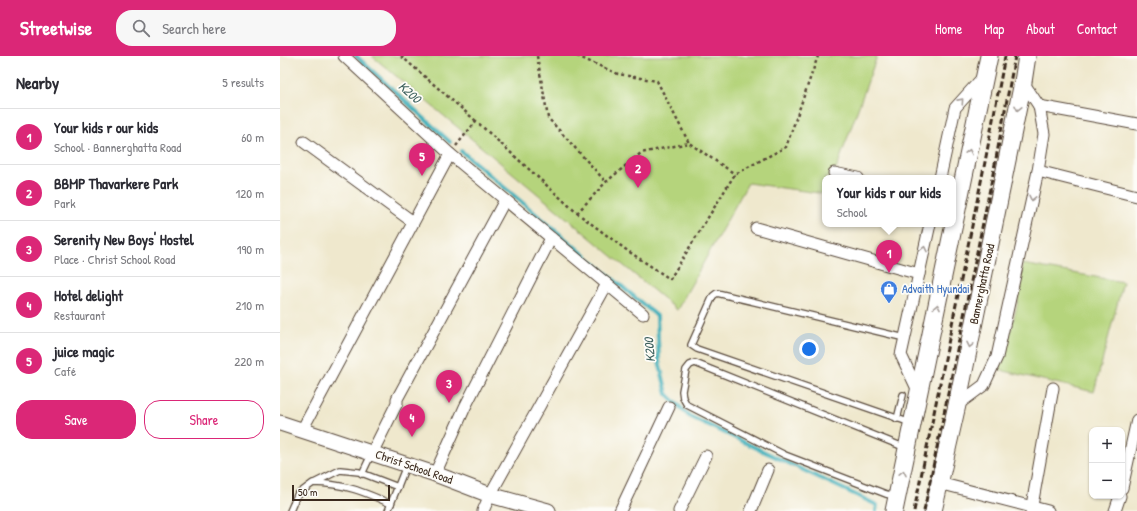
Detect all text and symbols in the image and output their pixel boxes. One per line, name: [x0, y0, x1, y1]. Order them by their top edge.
search box: [116, 10, 396, 46]
text: Streetwise: [20, 15, 92, 41]
icon: search: [130, 17, 152, 39]
text: Search here: [162, 18, 226, 39]
text: Home: [935, 19, 962, 38]
text: Map: [984, 19, 1004, 38]
text: About: [1026, 19, 1055, 38]
text: Contact: [1077, 19, 1117, 38]
text: Nearby: [16, 71, 59, 94]
text: 5 results: [222, 73, 264, 91]
water label: K200: [395, 77, 426, 108]
one-way arrow: [957, 98, 964, 106]
one-way arrow: [1014, 105, 1022, 111]
text: Your kids r our kids: [54, 117, 158, 138]
text: 1: [27, 128, 31, 146]
text: 60 m: [241, 128, 264, 146]
text: School · Bannerghatta Road: [54, 138, 181, 156]
pin: 5: [409, 143, 435, 176]
one-way arrow: [964, 149, 972, 155]
pin: 2: [625, 155, 651, 188]
text: BBMP Thavarkere Park: [54, 173, 178, 194]
popup: [822, 175, 956, 227]
text: Your kids r our kids: [837, 182, 941, 203]
text: 2: [26, 184, 32, 202]
text: 120 m: [236, 184, 264, 202]
text: Park: [54, 194, 76, 212]
one-way arrow: [1029, 195, 1037, 201]
text: School: [837, 203, 867, 221]
text: Serenity New Boys' Hostel: [54, 229, 194, 250]
text: 3: [26, 240, 32, 258]
text: 190 m: [237, 240, 264, 258]
pin: 1: [876, 240, 902, 273]
street label: Bannerghatta Road: [965, 242, 998, 326]
one-way arrow: [920, 246, 928, 253]
text: Place · Christ School Road: [54, 250, 175, 268]
shop icon: Advaith Hyundai: [879, 279, 899, 304]
place label: Advaith Hyundai: [902, 280, 970, 297]
text: Hotel delight: [54, 285, 123, 306]
text: 4: [27, 296, 31, 314]
text: 210 m: [236, 296, 264, 314]
one-way arrow: [933, 304, 941, 310]
text: Restaurant: [54, 306, 105, 324]
water label: K200: [639, 336, 659, 363]
your location: [799, 339, 819, 359]
text: juice magic: [54, 341, 114, 362]
one-way arrow: [966, 342, 974, 348]
text: 5: [26, 352, 32, 370]
text: 220 m: [234, 352, 264, 370]
text: Café: [54, 362, 76, 380]
pin: 3: [436, 370, 462, 403]
button: Save: [16, 400, 136, 439]
button: Share: [144, 400, 264, 439]
pin: 4: [399, 404, 425, 437]
map controls: [1089, 427, 1125, 499]
button: +: [1089, 427, 1125, 463]
street label: Christ School Road: [373, 445, 455, 488]
button: −: [1089, 463, 1125, 499]
one-way arrow: [898, 470, 906, 476]
scale bar: [292, 483, 390, 502]
text: 50 m: [298, 485, 318, 499]

